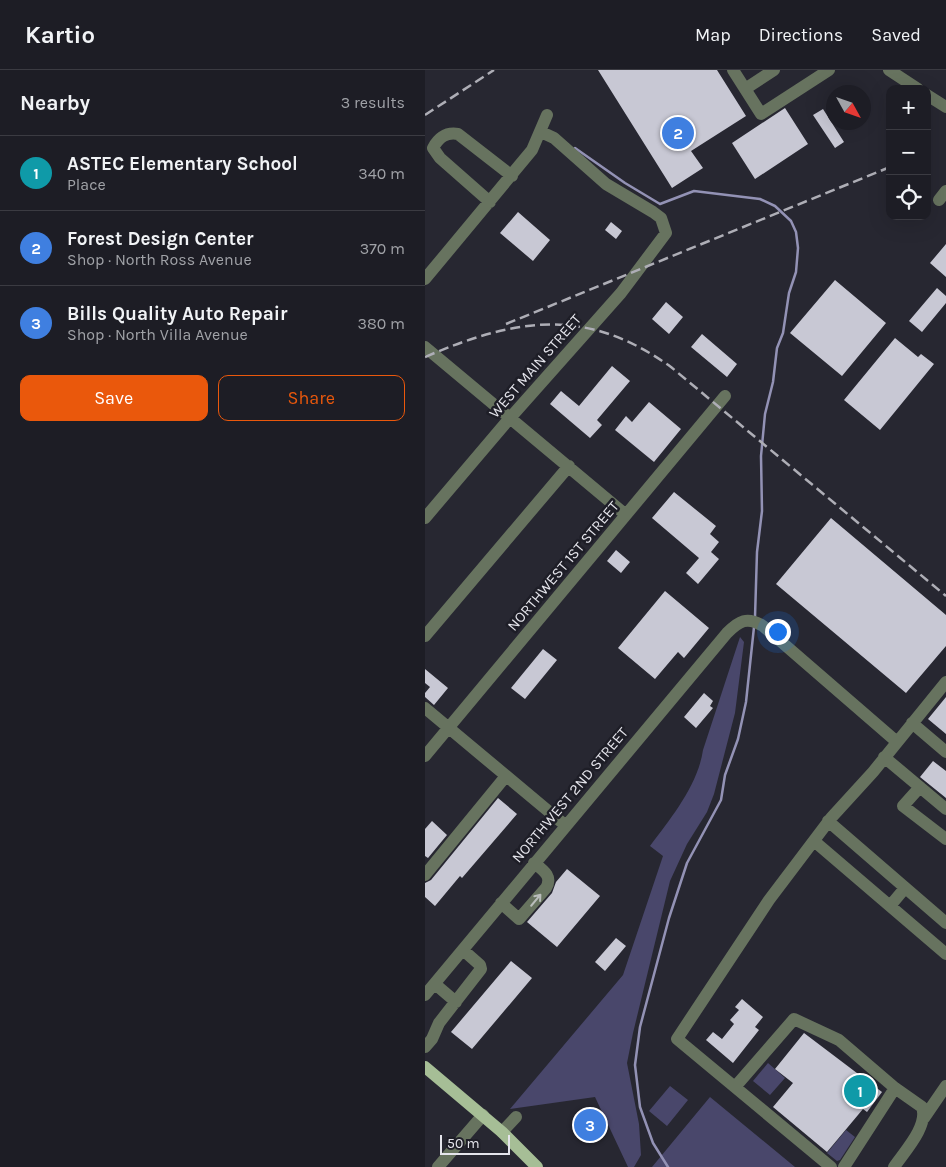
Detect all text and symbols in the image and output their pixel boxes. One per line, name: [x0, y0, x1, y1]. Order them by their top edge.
text: Kartio: [25, 21, 95, 49]
text: Map: [695, 24, 731, 46]
text: Directions: [759, 24, 843, 46]
text: Saved: [871, 24, 921, 46]
north arrow: [826, 85, 871, 130]
map controls: [886, 85, 931, 220]
button: +: [886, 85, 931, 130]
text: Nearby: [20, 91, 90, 115]
text: 3 results: [341, 93, 405, 112]
pin: 2: [662, 114, 694, 152]
button: −: [886, 130, 931, 175]
text: ASTEC Elementary School: [67, 153, 298, 175]
text: 1: [33, 164, 39, 183]
text: 340 m: [358, 164, 405, 183]
text: Place: [67, 175, 106, 194]
button: locate: [886, 175, 931, 220]
text: Forest Design Center: [67, 228, 253, 250]
text: 2: [31, 239, 41, 258]
text: 370 m: [360, 239, 405, 258]
text: Shop · North Ross Avenue: [67, 250, 252, 269]
text: Bills Quality Auto Repair: [67, 303, 287, 325]
street label: WEST MAIN STREET: [485, 310, 585, 422]
text: 3: [31, 314, 41, 333]
text: 380 m: [357, 314, 405, 333]
text: Shop · North Villa Avenue: [67, 325, 248, 344]
button: Save: [20, 375, 208, 421]
button: Share: [218, 375, 405, 421]
street label: NORTHWEST 1ST STREET: [503, 497, 623, 635]
your location: [765, 619, 791, 645]
street label: NORTHWEST 2ND STREET: [508, 723, 632, 866]
one-way arrow: [530, 893, 541, 906]
pin: 1: [844, 1072, 876, 1110]
pin: 3: [574, 1106, 606, 1144]
scale bar: [440, 1132, 510, 1155]
text: 50 m: [447, 1135, 480, 1152]

